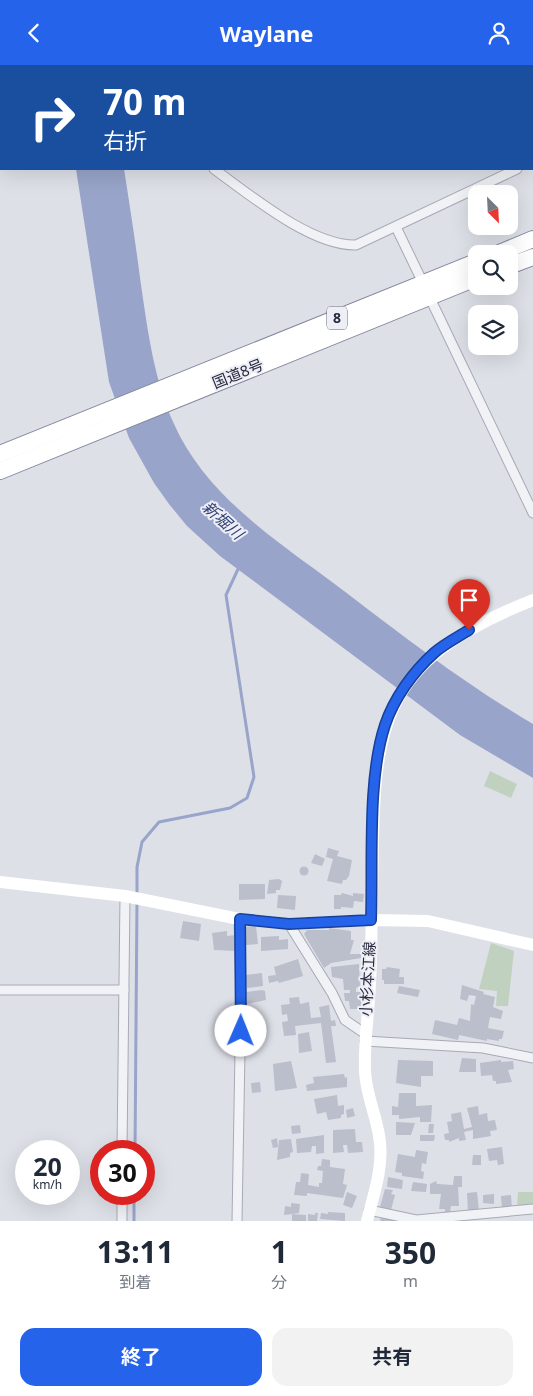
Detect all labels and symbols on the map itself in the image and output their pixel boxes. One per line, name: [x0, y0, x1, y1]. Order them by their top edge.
north arrow: [468, 185, 518, 235]
road number: 8: [327, 307, 347, 329]
street label: 国道8号: [209, 354, 266, 392]
water label: 新堀川: [198, 496, 250, 546]
pin: [448, 579, 490, 630]
street label: 小杉本江線: [355, 941, 379, 1017]
position arrow: [214, 1004, 266, 1056]
speed limit sign: 30: [90, 1140, 155, 1205]

